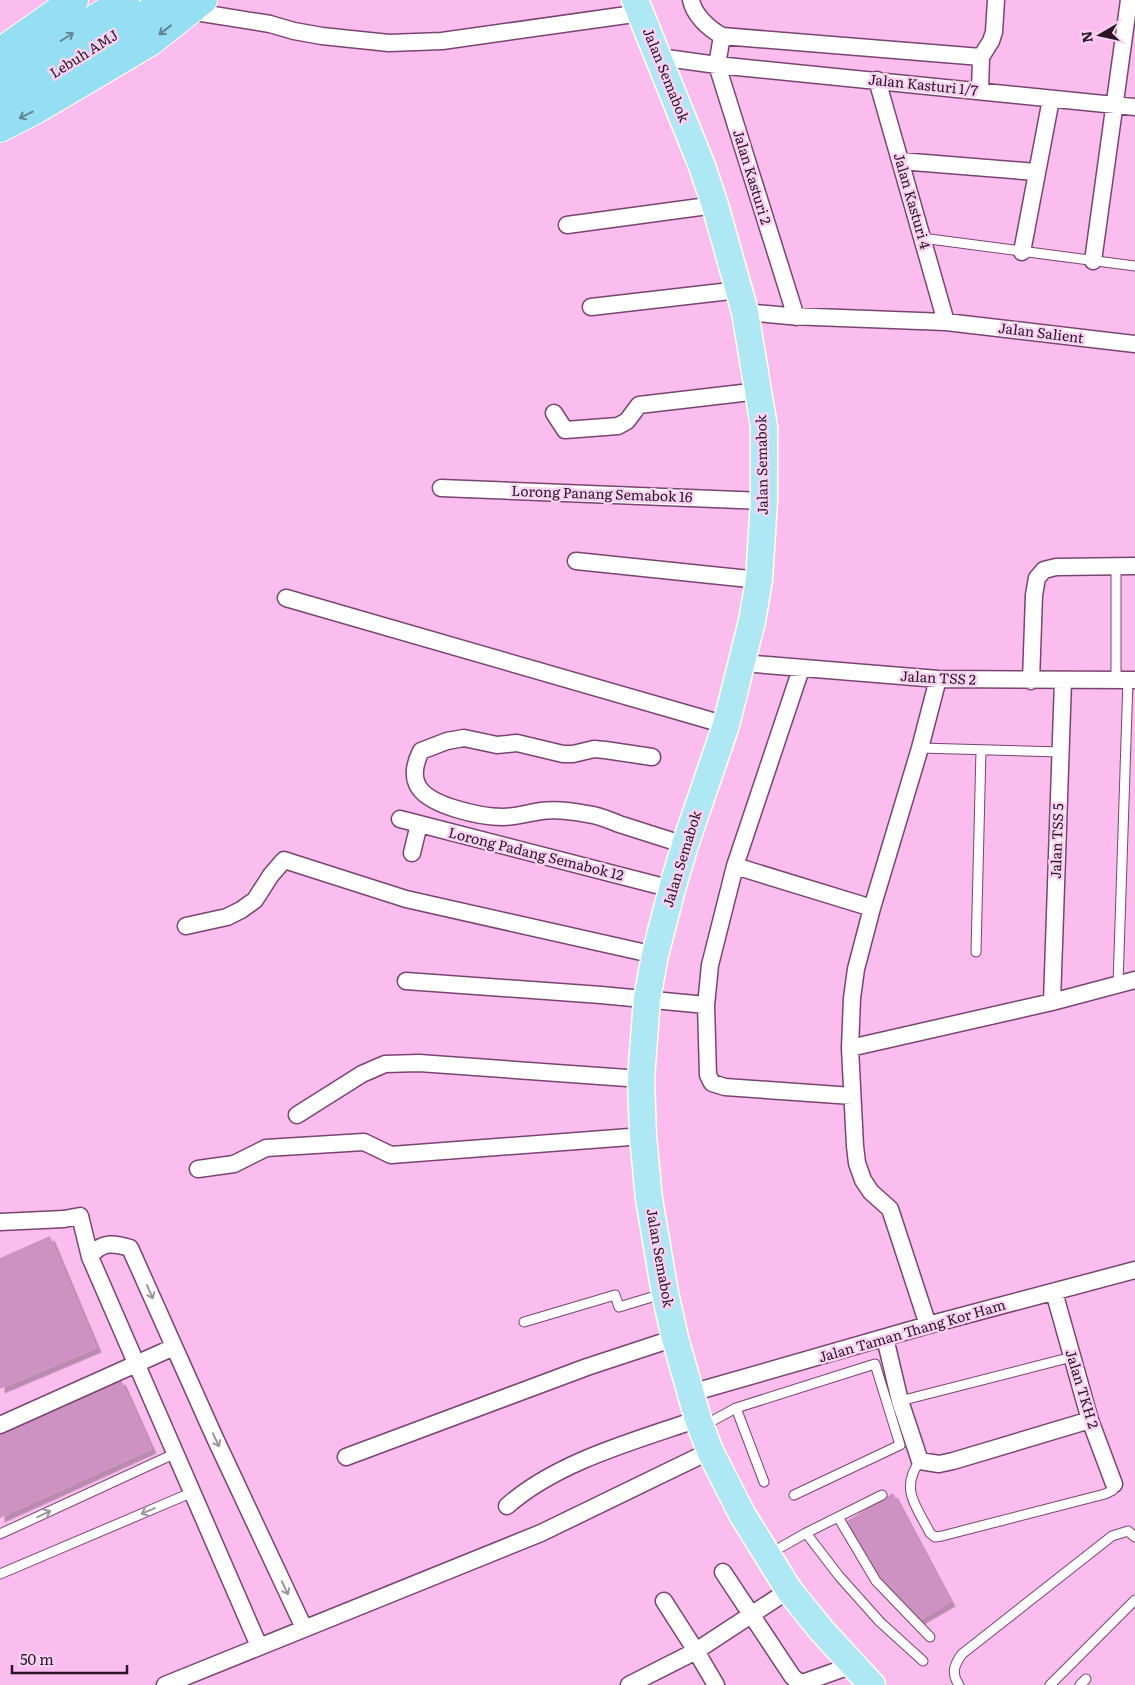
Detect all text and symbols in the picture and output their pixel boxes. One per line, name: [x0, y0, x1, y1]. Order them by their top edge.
north arrow: [1075, 10, 1125, 60]
street label: Lebuh AMJ: [45, 24, 122, 82]
street label: Jalan Semabok: [639, 24, 695, 125]
one-way arrow: [158, 25, 171, 36]
text: N: [1075, 30, 1097, 45]
one-way arrow: [59, 31, 73, 41]
street label: Jalan Kasturi 1/7: [867, 68, 979, 100]
one-way arrow: [19, 111, 34, 120]
street label: Jalan Kasturi 2: [729, 127, 777, 227]
street label: Jalan Kasturi 4: [890, 150, 936, 251]
street label: Jalan Salient: [997, 317, 1085, 347]
street label: Jalan Semabok: [750, 414, 772, 515]
street label: Lorong Panang Semabok 16: [511, 480, 693, 506]
street label: Jalan TSS 2: [900, 665, 976, 689]
street label: Jalan TSS 5: [1045, 803, 1067, 879]
street label: Jalan Semabok: [657, 807, 705, 910]
street label: Lorong Padang Semabok 12: [447, 822, 626, 885]
street label: Jalan Semabok: [642, 1207, 680, 1309]
one-way arrow: [145, 1284, 155, 1299]
street label: Jalan Taman Thang Kor Ham: [816, 1294, 1008, 1366]
street label: Jalan TKH 2: [1061, 1347, 1104, 1431]
one-way arrow: [212, 1432, 222, 1447]
one-way arrow: [141, 1506, 156, 1516]
one-way arrow: [36, 1508, 51, 1518]
one-way arrow: [281, 1580, 290, 1595]
scale bar: [12, 1642, 128, 1674]
text: 50 m: [20, 1647, 54, 1670]

